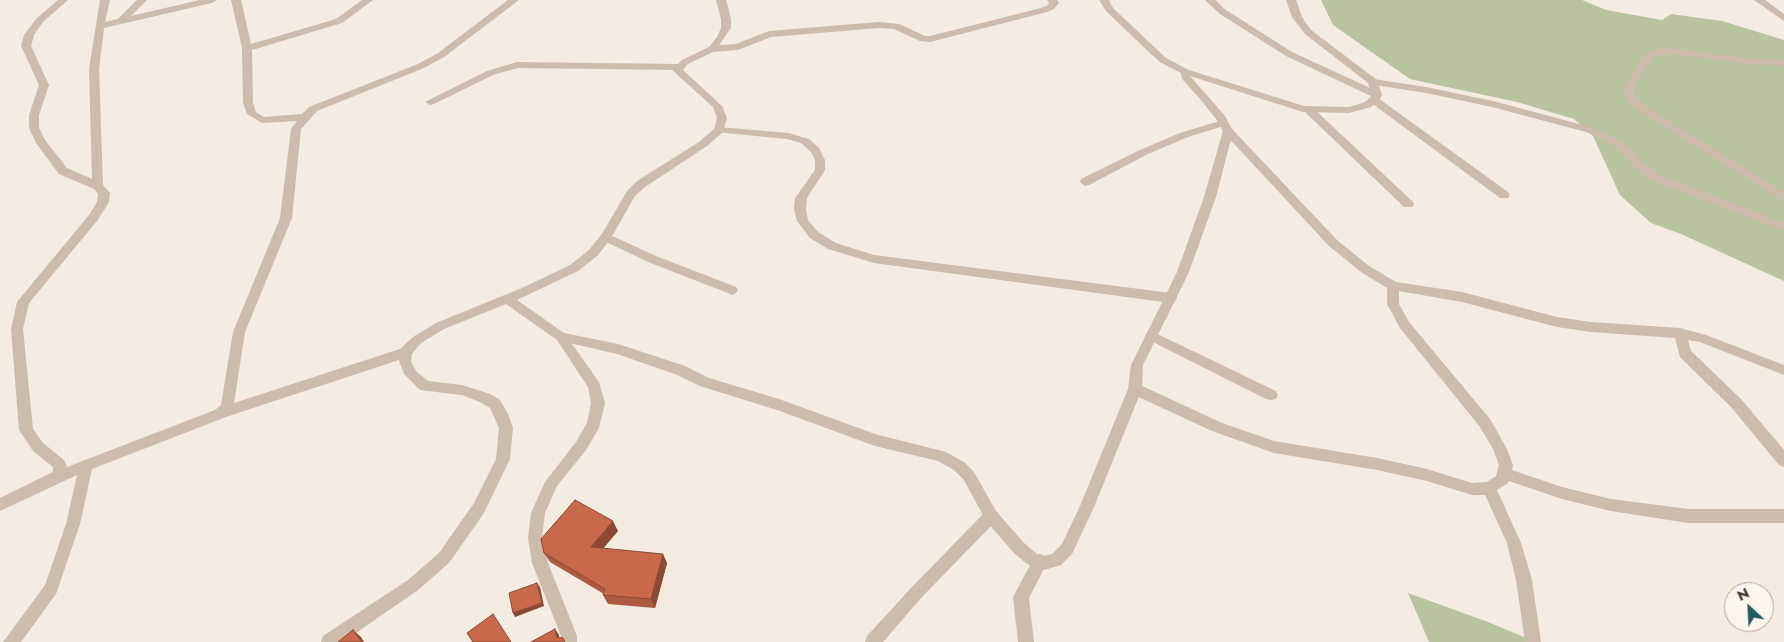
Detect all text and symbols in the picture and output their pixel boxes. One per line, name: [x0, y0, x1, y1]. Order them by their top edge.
north arrow: [1724, 582, 1774, 632]
text: N: [1734, 583, 1752, 606]

